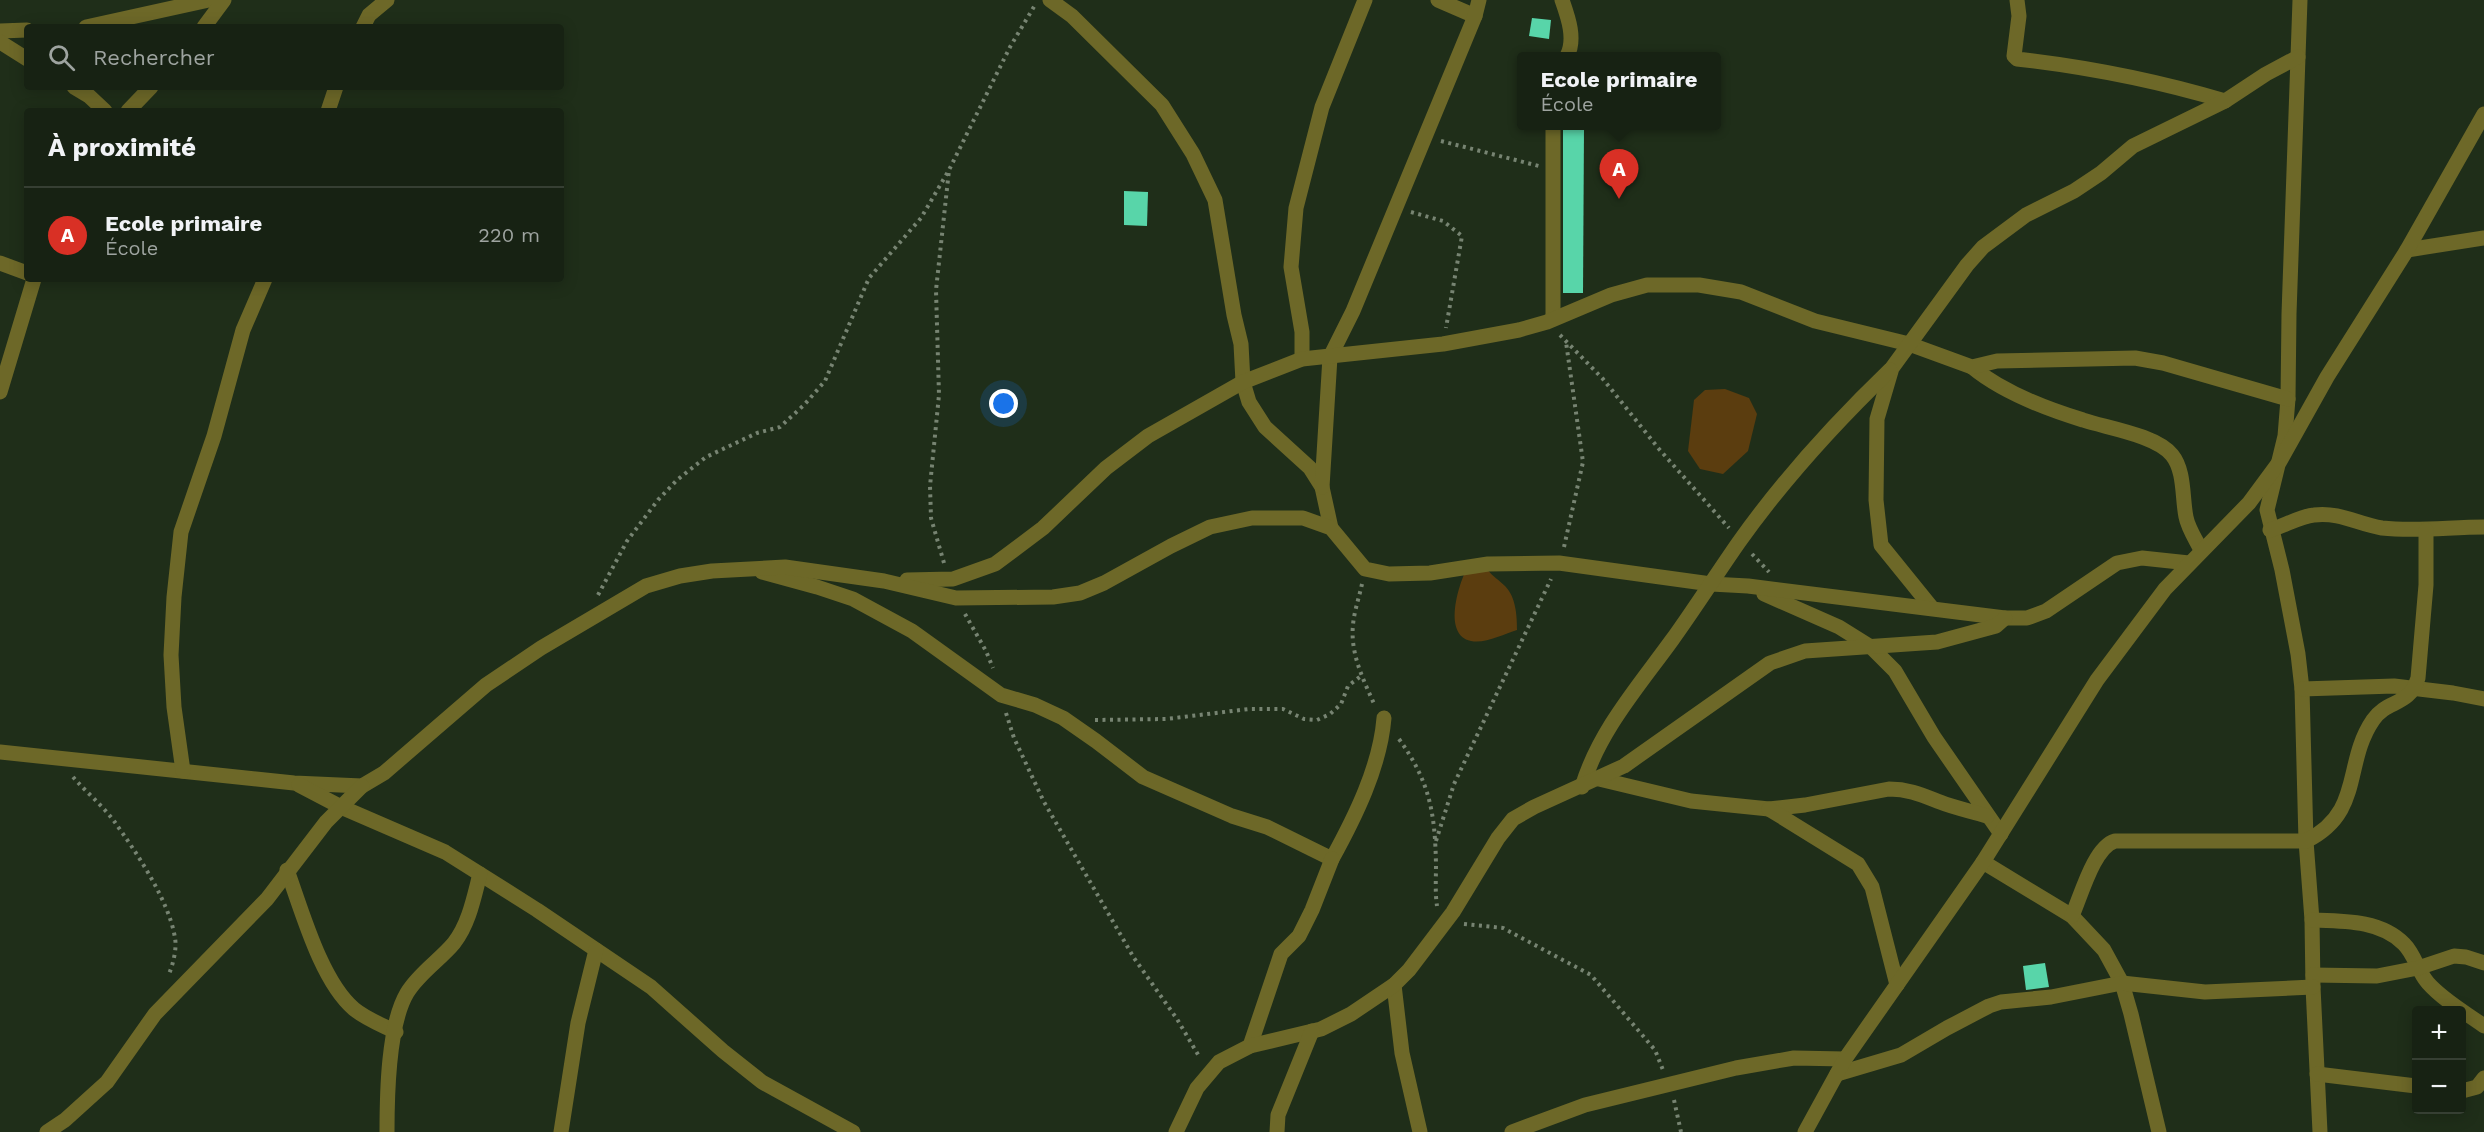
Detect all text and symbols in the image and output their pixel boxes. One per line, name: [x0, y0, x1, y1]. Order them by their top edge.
search box: [24, 24, 564, 90]
icon: search: [45, 41, 78, 74]
text: Rechercher: [93, 45, 215, 70]
popup: [1517, 52, 1721, 130]
text: Ecole primaire: [1540, 67, 1698, 92]
text: École: [1540, 92, 1594, 116]
text: À proximité: [48, 132, 196, 162]
pin: A: [1600, 150, 1638, 199]
text: Ecole primaire: [105, 211, 262, 236]
text: A: [61, 223, 74, 247]
text: 220 m: [478, 223, 540, 247]
text: École: [105, 236, 158, 260]
your location: [989, 389, 1018, 418]
map controls: [2412, 1006, 2466, 1114]
button: +: [2412, 1006, 2466, 1060]
button: −: [2412, 1060, 2466, 1114]

